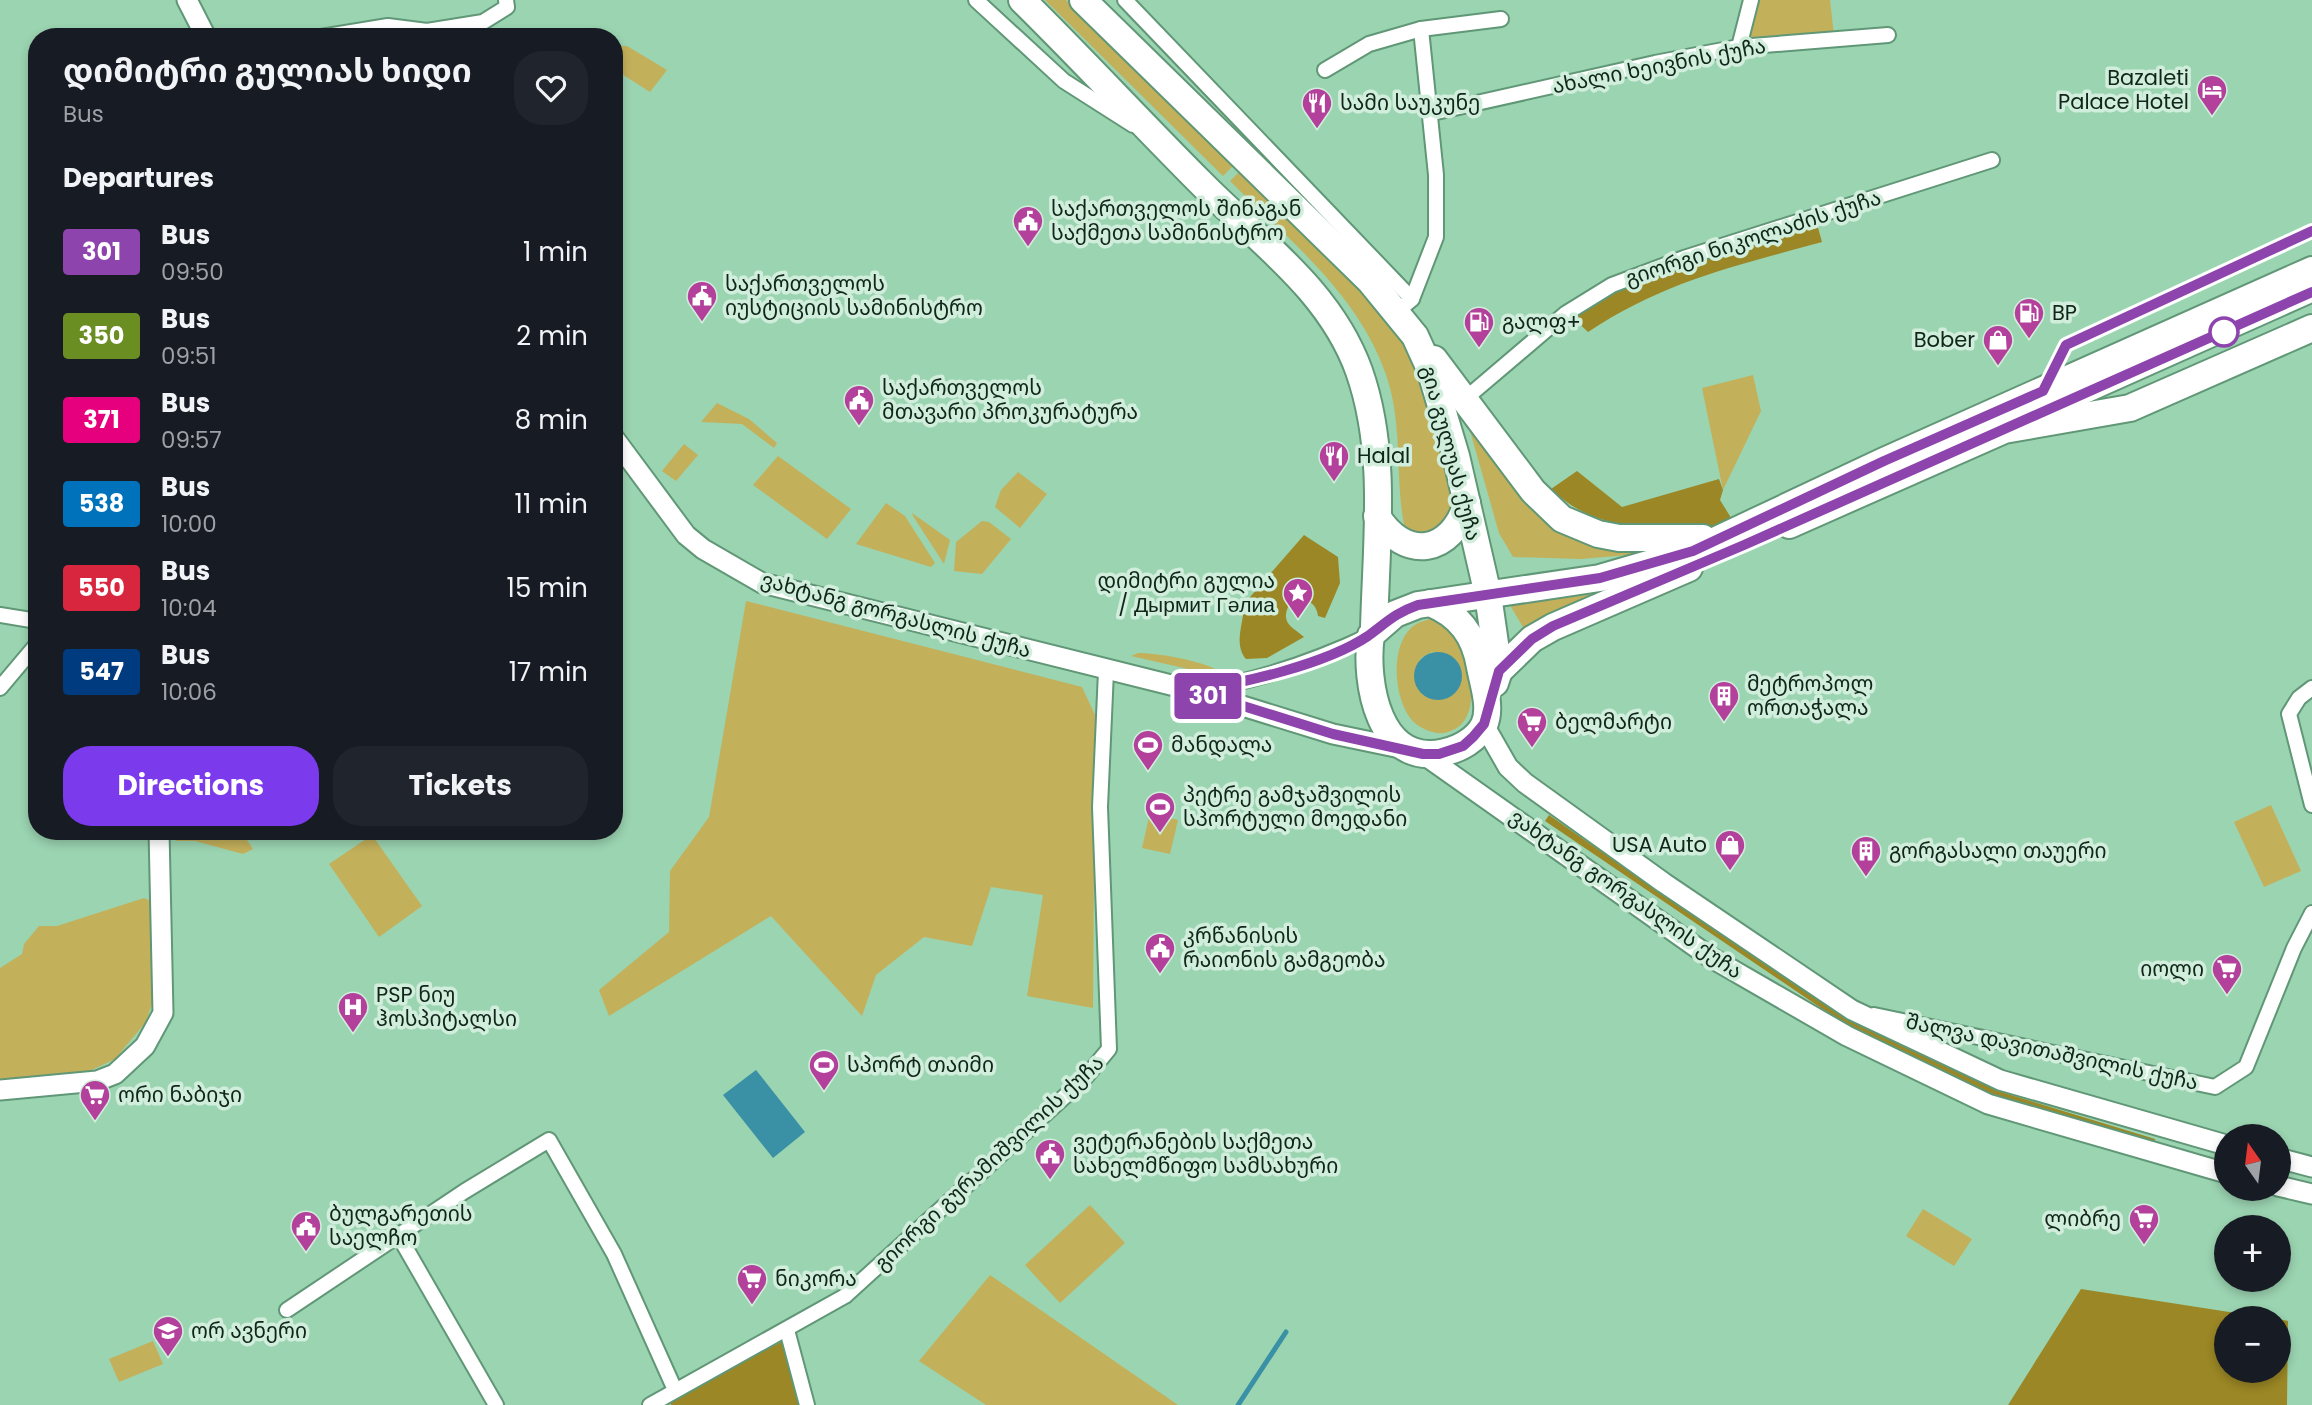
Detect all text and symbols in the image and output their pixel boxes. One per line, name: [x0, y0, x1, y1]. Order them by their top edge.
street label: ახალი ხეივნის ქუჩა: [1550, 31, 1768, 100]
text: დიმიტრი გულიას ხიდი: [63, 47, 472, 94]
button: heart: [514, 51, 588, 125]
place label: Bazaleti Palace Hotel: [2058, 63, 2189, 116]
hotel icon: Bazaleti Palace Hotel: [2195, 73, 2229, 117]
restaurant icon: სამი საუკუნე: [1300, 86, 1334, 130]
place label: სამი საუკუნე: [1340, 88, 1480, 117]
text: Bus: [63, 98, 104, 130]
text: Departures: [63, 160, 214, 196]
street label: გიორგი ნიკოლაძის ქუჩა: [1621, 182, 1885, 293]
place label: საქართველოს შინაგან საქმეთა სამინისტრო: [1051, 194, 1301, 247]
public building icon: საქართველოს შინაგან საქმეთა სამინისტრო: [1011, 204, 1045, 248]
text: Bus: [161, 217, 210, 253]
text: 1 min: [523, 234, 588, 270]
text: 301: [82, 235, 121, 268]
text: 09:50: [161, 256, 224, 288]
place label: საქართველოს იუსტიციის სამინისტრო: [725, 269, 983, 322]
public building icon: საქართველოს იუსტიციის სამინისტრო: [685, 279, 719, 323]
fuel station icon: BP: [2012, 296, 2046, 340]
place label: BP: [2052, 298, 2077, 327]
text: Bus: [161, 301, 210, 337]
fuel station icon: გალფ+: [1462, 305, 1496, 349]
place label: გალფ+: [1502, 307, 1581, 336]
unlabelled marker: [2209, 317, 2239, 347]
text: 2 min: [516, 318, 588, 354]
text: 350: [79, 319, 124, 352]
shop icon: Bober: [1981, 323, 2015, 367]
place label: Bober: [1914, 325, 1975, 354]
text: 09:51: [161, 340, 217, 372]
street label: გია გულუას ქუჩა: [1414, 362, 1489, 544]
place label: საქართველოს მთავარი პროკურატურა: [882, 373, 1138, 426]
public building icon: საქართველოს მთავარი პროკურატურა: [842, 383, 876, 427]
text: Bus: [161, 385, 210, 421]
text: 8 min: [515, 402, 588, 438]
text: 371: [83, 403, 120, 436]
text: 09:57: [161, 424, 222, 456]
restaurant icon: Halal: [1317, 439, 1351, 483]
place label: Halal: [1357, 441, 1410, 470]
text: Bus: [161, 469, 210, 505]
text: 11 min: [515, 486, 588, 522]
text: 538: [79, 487, 124, 520]
text: 10:00: [161, 508, 217, 540]
text: Bus: [161, 553, 210, 589]
street label: ვახტანგ გორგასლის ქუჩა: [758, 564, 1034, 665]
place label: დიმიტრი გულია / Дырмит Гәлиа: [1097, 566, 1275, 619]
text: 15 min: [507, 570, 588, 606]
text: 550: [78, 571, 125, 604]
place icon: დიმიტრი გულია / Дырмит Гәлиа: [1281, 576, 1315, 620]
text: 10:04: [161, 592, 217, 624]
text: Bus: [161, 637, 210, 673]
text: 17 min: [509, 654, 588, 690]
text: 547: [79, 655, 124, 688]
place label: მეტროპოლ ორთაჭალა: [1747, 669, 1873, 722]
line badge: 301: [1168, 673, 1248, 719]
text: 10:06: [161, 676, 217, 708]
text: 301: [1188, 679, 1228, 712]
building icon: მეტროპოლ ორთაჭალა: [1707, 679, 1741, 723]
supermarket icon: ბელმარტი: [1515, 705, 1549, 749]
place label: ბელმარტი: [1555, 707, 1672, 736]
sports icon: მანდალა: [1131, 728, 1165, 772]
place label: მანდალა: [1171, 730, 1272, 759]
button: Directions: [63, 746, 319, 826]
button: Tickets: [333, 746, 588, 826]
place label: პეტრე გამჯაშვილის სპორტული მოედანი: [1183, 780, 1407, 833]
sports icon: პეტრე გამჯაშვილის სპორტული მოედანი: [1143, 790, 1177, 834]
street label: ვახტანგ გორგასლის ქუჩა: [1504, 802, 1749, 985]
shop icon: USA Auto: [1713, 828, 1747, 872]
place label: USA Auto: [1612, 830, 1707, 859]
building icon: გორგასალი თაუერი: [1849, 834, 1883, 878]
place label: გორგასალი თაუერი: [1889, 836, 2107, 865]
place label: კრწანისის რაიონის გამგეობა: [1183, 921, 1386, 974]
public building icon: კრწანისის რაიონის გამგეობა: [1143, 931, 1177, 975]
supermarket icon: იოლი: [2210, 952, 2244, 996]
place label: იოლი: [2140, 954, 2204, 983]
place label: PSP ნიუ ჰოსპიტალსი: [376, 980, 517, 1033]
hospital icon: PSP ნიუ ჰოსპიტალსი: [336, 990, 370, 1034]
street label: შალვა დავითაშვილის ქუჩა: [1903, 1006, 2201, 1097]
sports icon: სპორტ თაიმი: [807, 1048, 841, 1092]
street label: გიორგი გურამიშვილის ქუჩა: [867, 1048, 1110, 1277]
place label: სპორტ თაიმი: [847, 1050, 994, 1079]
supermarket icon: ორი ნაბიჯი: [78, 1078, 112, 1122]
place label: ორი ნაბიჯი: [118, 1080, 242, 1109]
north arrow: [2214, 1124, 2291, 1200]
map controls: [2214, 1124, 2291, 1383]
place label: ვეტერანების საქმეთა სახელმწიფო სამსახური: [1073, 1127, 1338, 1180]
public building icon: ვეტერანების საქმეთა სახელმწიფო სამსახური: [1033, 1137, 1067, 1181]
place label: ბულგარეთის საელჩო: [329, 1199, 473, 1252]
supermarket icon: ლიბრე: [2127, 1202, 2161, 1246]
place label: ლიბრე: [2044, 1204, 2121, 1233]
public building icon: ბულგარეთის საელჩო: [289, 1209, 323, 1253]
button: +: [2214, 1215, 2291, 1292]
supermarket icon: ნიკორა: [735, 1262, 769, 1306]
place label: ნიკორა: [775, 1264, 857, 1293]
button: −: [2214, 1306, 2291, 1383]
school or university icon: ორ ავნერი: [151, 1314, 185, 1358]
place label: ორ ავნერი: [191, 1316, 307, 1345]

